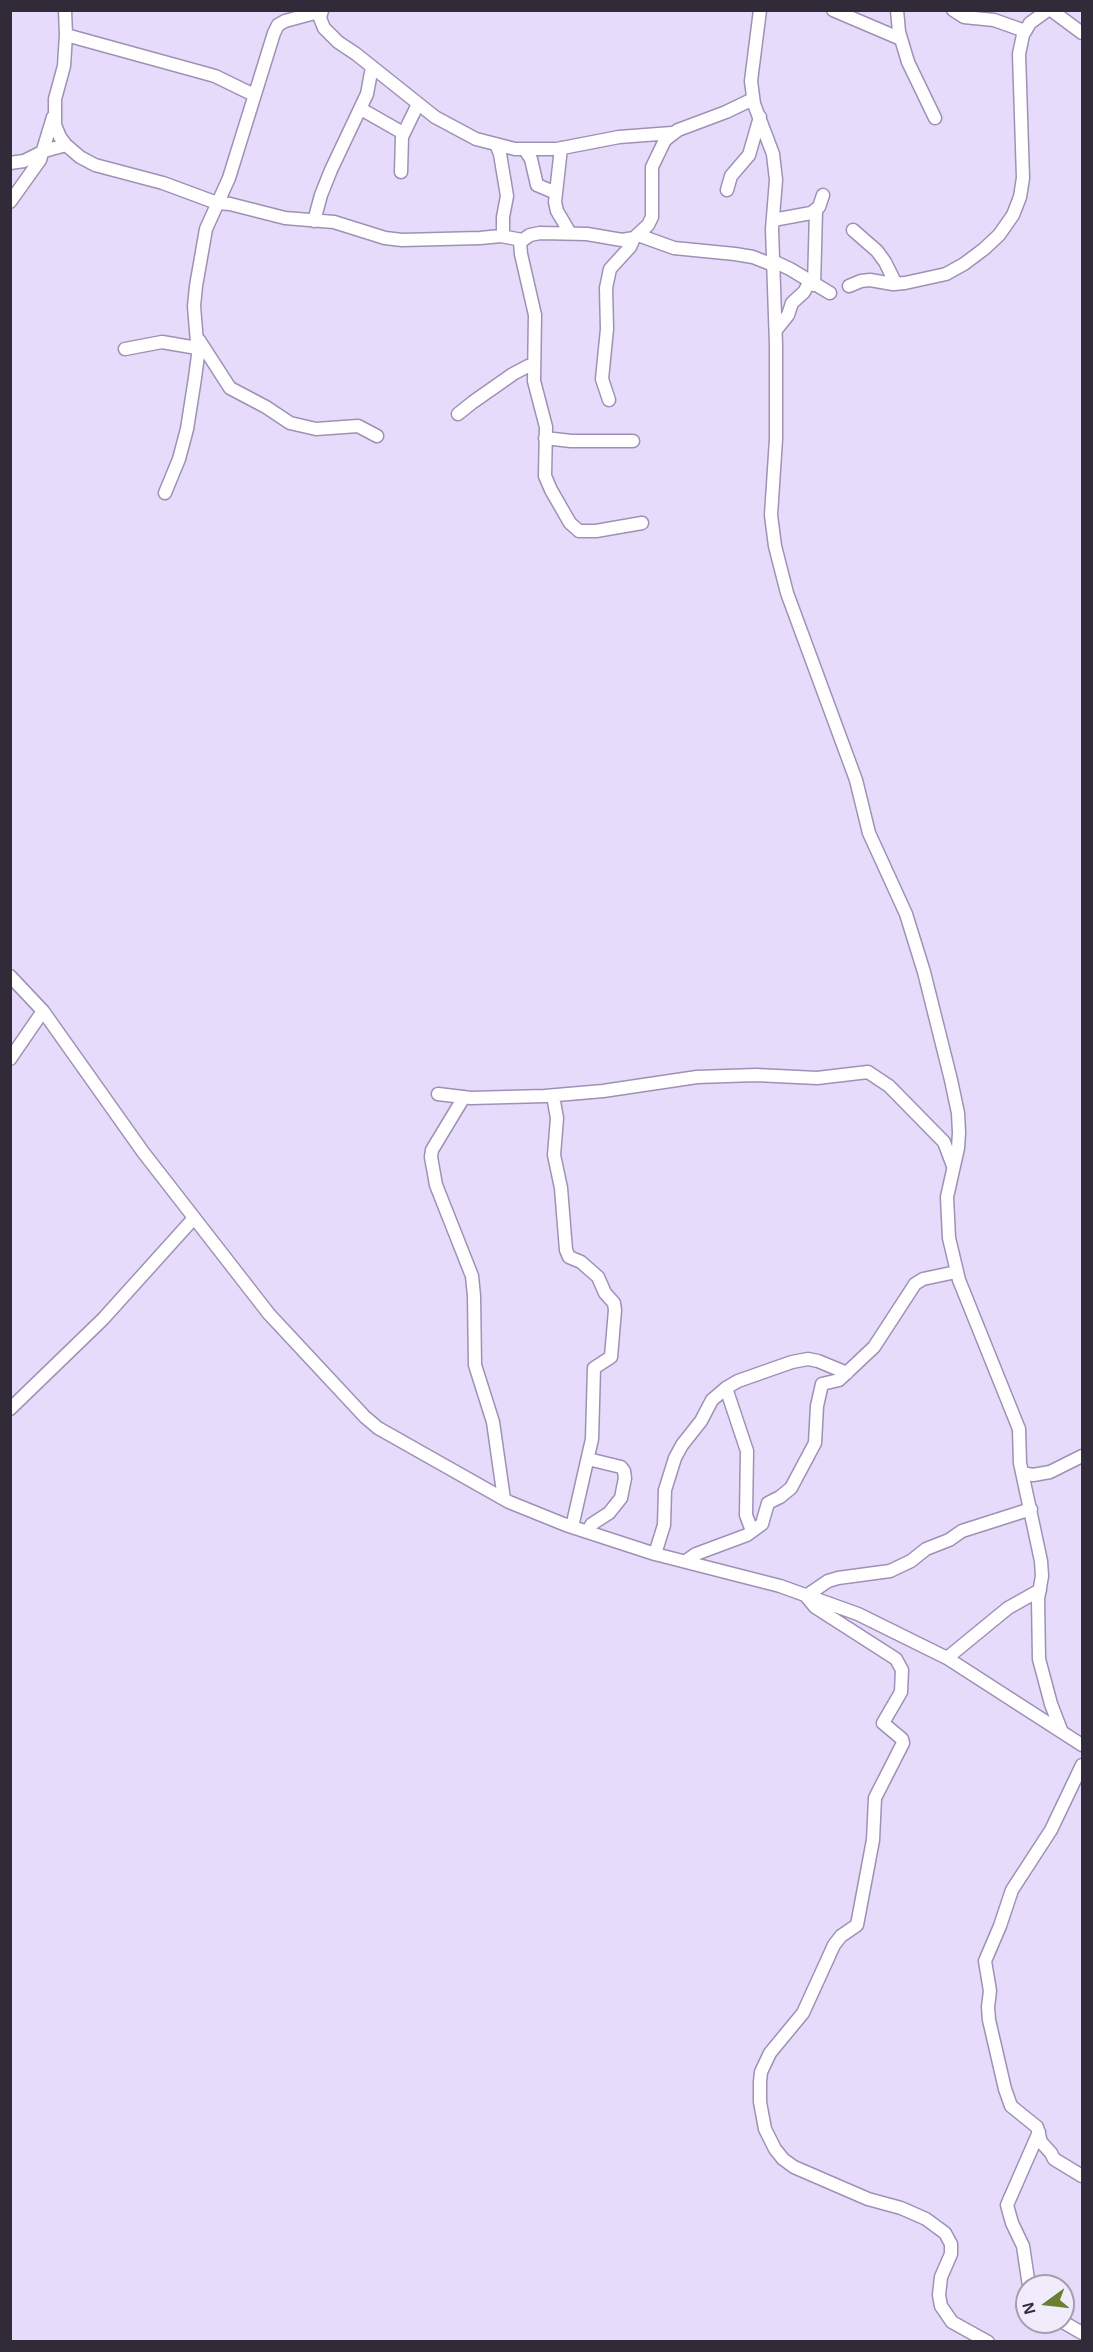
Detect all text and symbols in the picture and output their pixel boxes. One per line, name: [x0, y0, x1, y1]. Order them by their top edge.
north arrow: [1015, 2274, 1075, 2334]
text: N: [1019, 2300, 1039, 2316]

